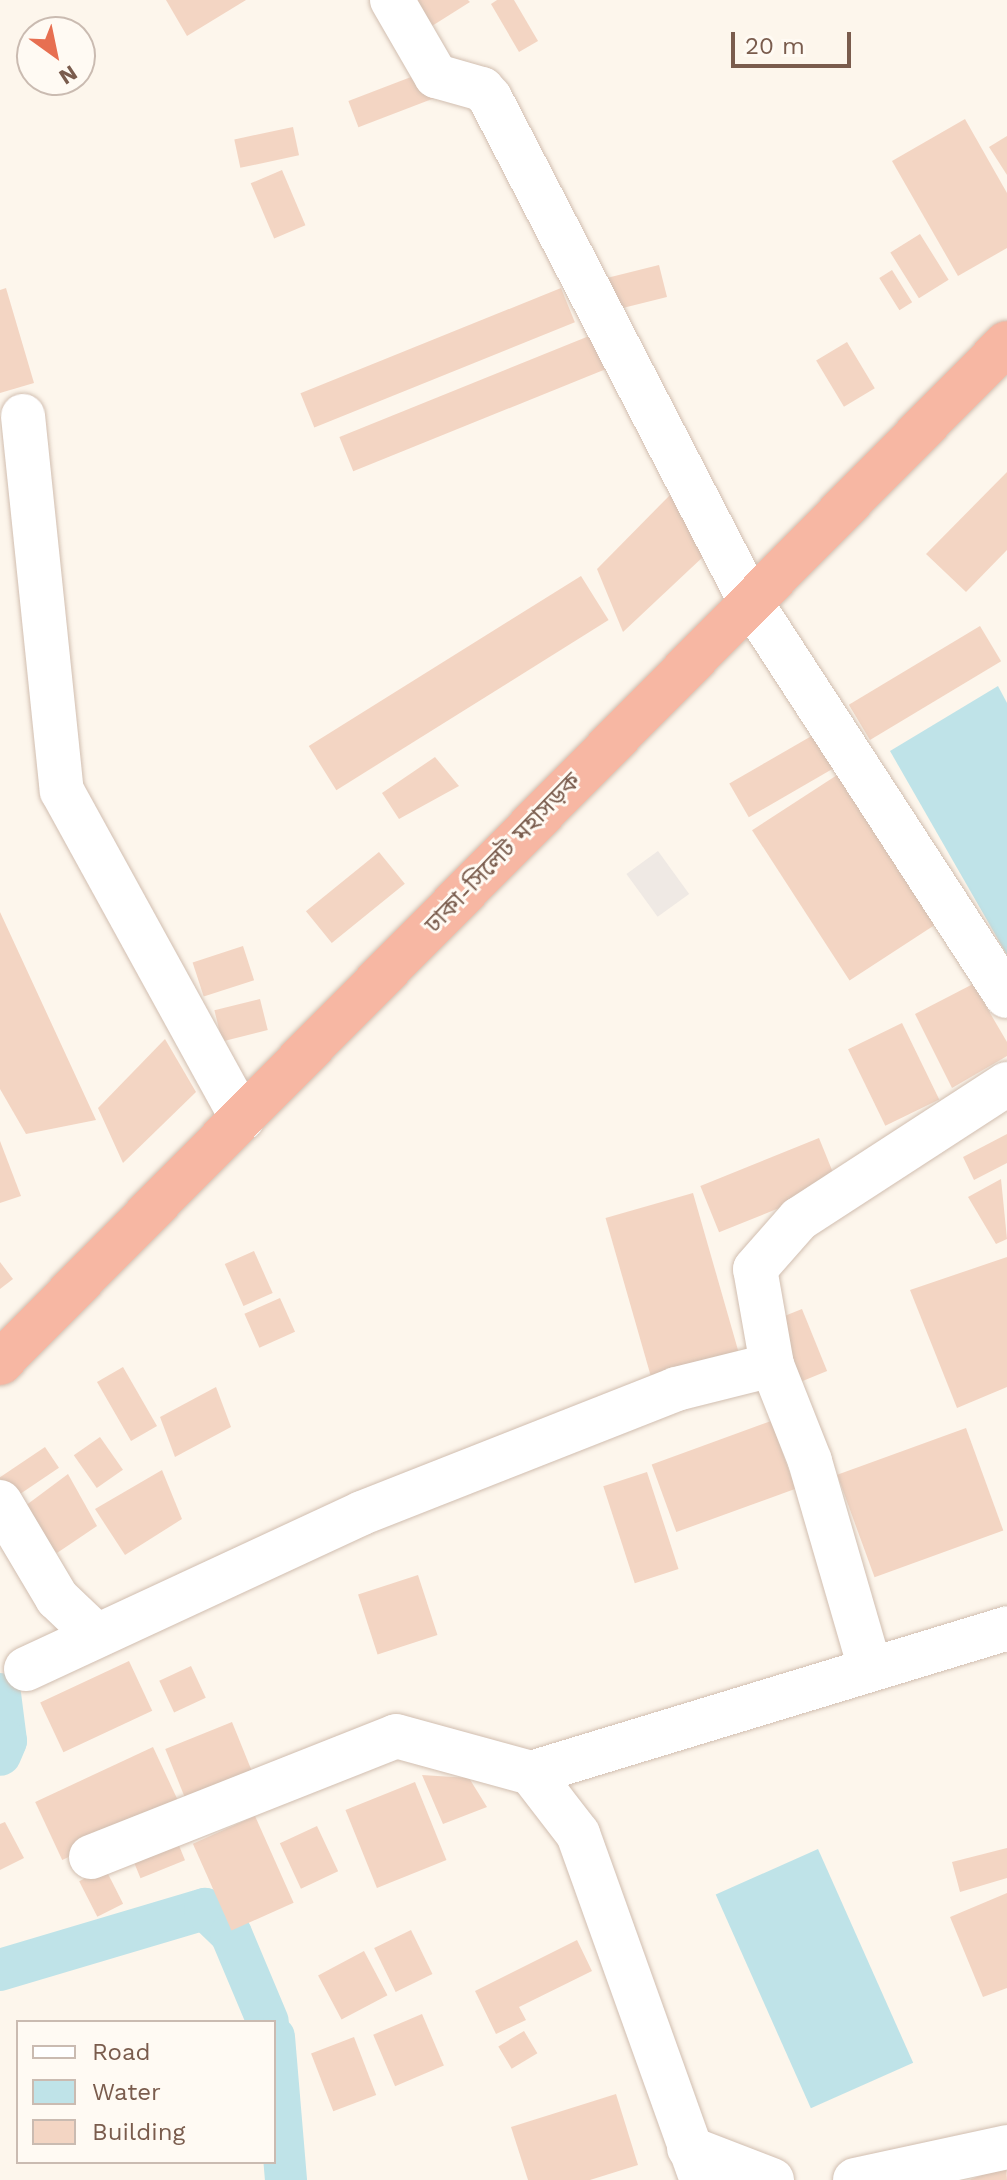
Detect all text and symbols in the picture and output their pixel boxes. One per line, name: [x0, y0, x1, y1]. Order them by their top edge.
north arrow: [16, 16, 96, 96]
scale bar: [735, 16, 855, 66]
text: 20 m: [745, 32, 805, 60]
text: N: [55, 60, 82, 90]
street label: ঢাকা-সিলেট মহাসড়ক: [419, 767, 587, 939]
legend: [16, 2020, 276, 2164]
text: Road: [92, 2038, 151, 2066]
text: Water: [92, 2078, 161, 2106]
text: Building: [92, 2118, 185, 2146]

